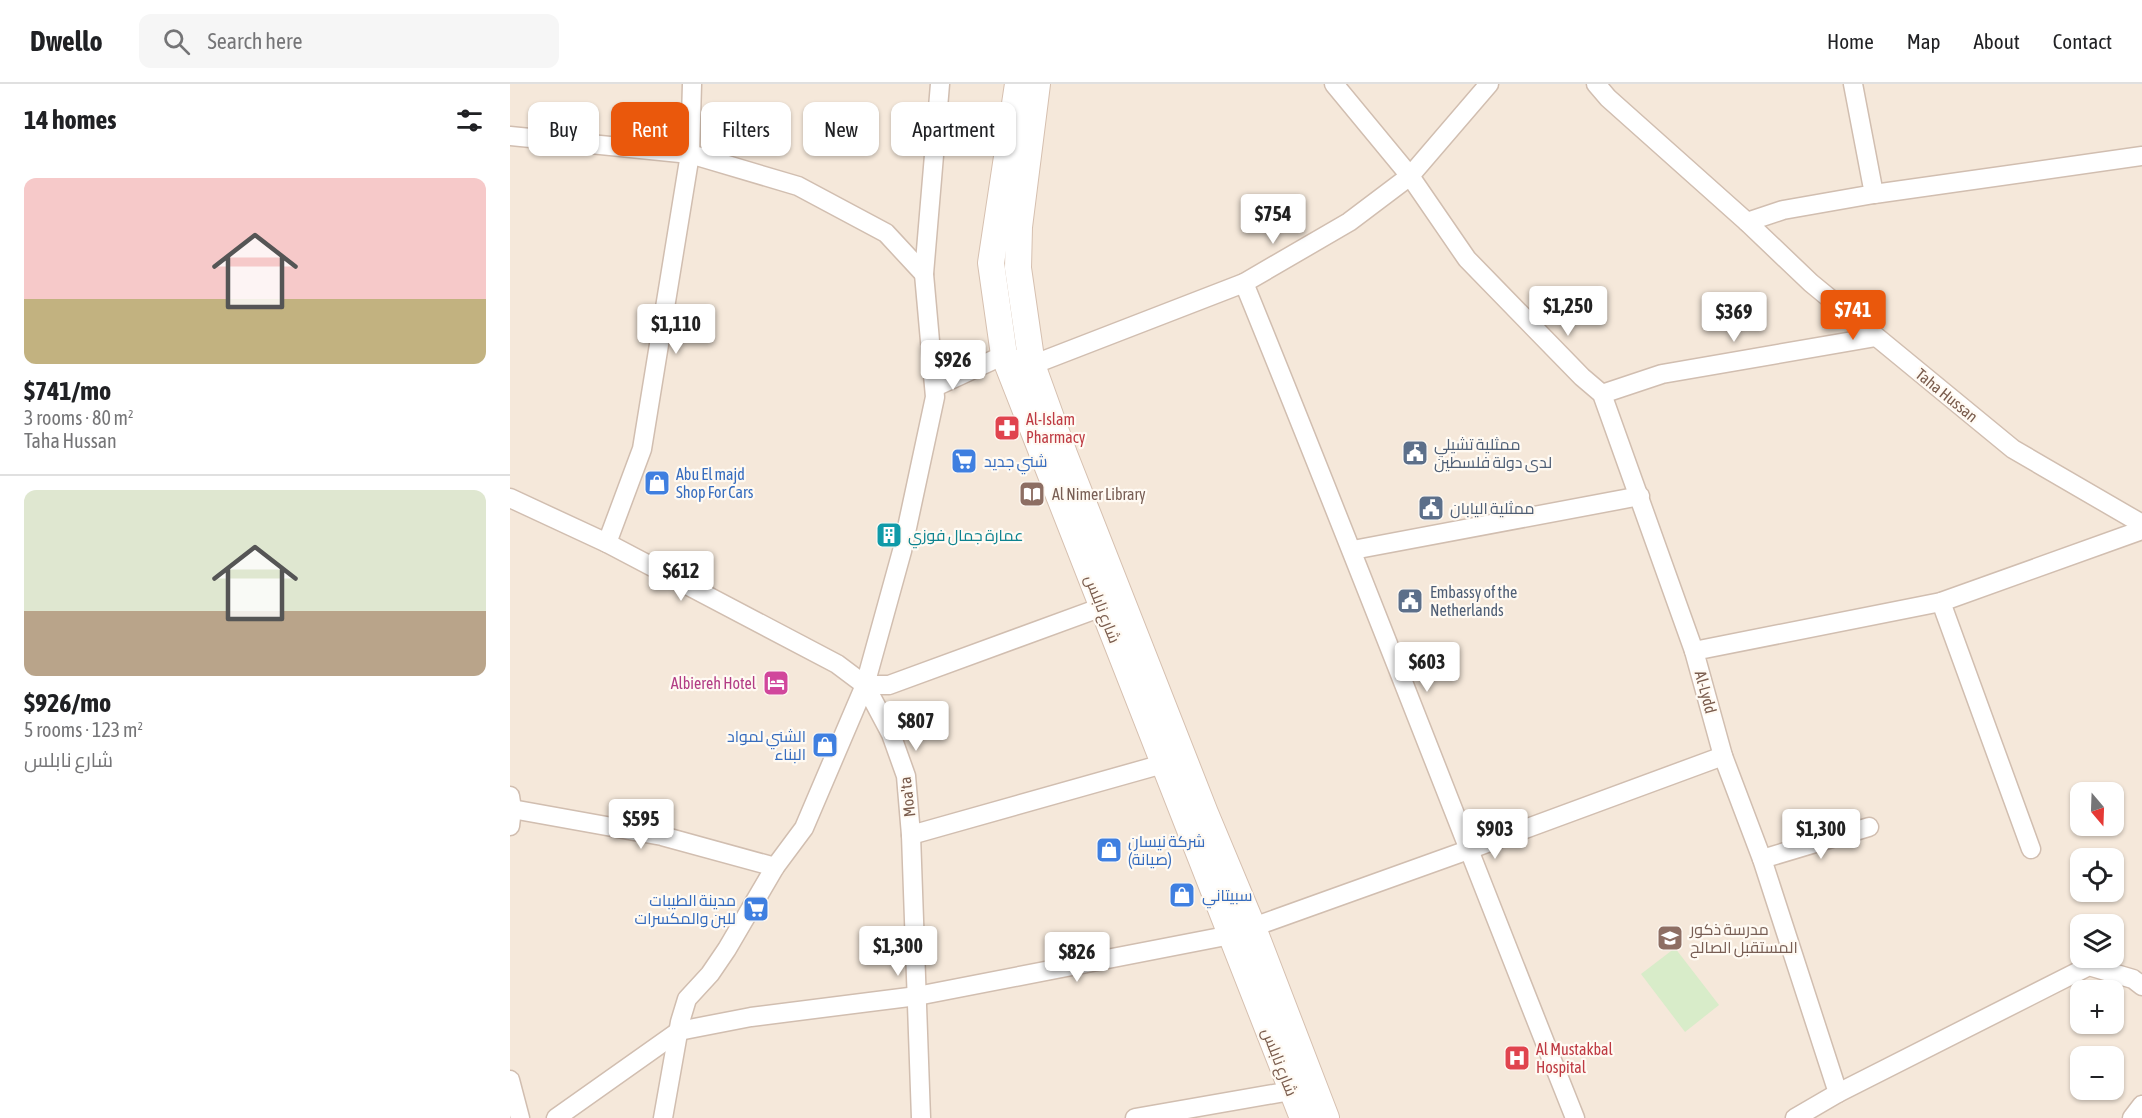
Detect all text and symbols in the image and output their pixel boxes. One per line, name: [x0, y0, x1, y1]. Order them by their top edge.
search box: [139, 14, 559, 68]
text: Dwello: [30, 25, 103, 57]
icon: search: [160, 25, 193, 58]
text: Search here: [208, 28, 302, 54]
text: Home: [1827, 29, 1874, 53]
text: Map: [1907, 29, 1941, 53]
text: About: [1974, 29, 2020, 53]
text: Contact: [2053, 29, 2112, 53]
chip: Buy: [528, 102, 599, 156]
chip: Rent: [611, 102, 689, 156]
chip: Filters: [701, 102, 791, 156]
chip: New: [803, 102, 879, 156]
chip: Apartment: [891, 102, 1016, 156]
icon: filters: [453, 104, 486, 137]
text: 14 homes: [24, 105, 117, 135]
pin: $754: [1237, 194, 1309, 245]
text: $754: [1255, 202, 1291, 225]
icon: home: [201, 217, 309, 325]
pin: $1,250: [1519, 286, 1617, 337]
pin: $741: [1817, 290, 1889, 341]
pin: $369: [1698, 292, 1770, 343]
text: $1,250: [1543, 294, 1593, 317]
text: $741: [1835, 298, 1871, 321]
text: $369: [1716, 300, 1752, 323]
pin: $1,110: [627, 304, 725, 355]
text: $1,110: [651, 312, 701, 335]
pin: $926: [917, 340, 989, 391]
text: $926: [935, 348, 971, 371]
street label: Taha Hussan: [1912, 365, 1982, 425]
text: $741/mo: [24, 376, 111, 406]
text: 3 rooms · 80 m²: [24, 406, 134, 429]
place label: Al-Islam Pharmacy: [1026, 410, 1086, 447]
pharmacy icon: Al-Islam Pharmacy: [992, 413, 1022, 443]
text: Taha Hussan: [24, 429, 117, 452]
place label: ممثلية تشيلي لدى دولة فلسطين: [1434, 435, 1552, 473]
public building icon: ممثلية تشيلي لدى دولة فلسطين: [1400, 438, 1430, 468]
supermarket icon: شني جديد: [949, 446, 979, 476]
place label: شني جديد: [984, 452, 1047, 475]
place label: Abu El majd Shop For Cars: [676, 465, 754, 502]
shop icon: Abu El majd Shop For Cars: [642, 468, 672, 498]
library icon: Al Nimer Library: [1017, 479, 1047, 509]
place label: Al Nimer Library: [1052, 485, 1146, 504]
public building icon: ممثلية اليابان: [1416, 493, 1446, 523]
place label: ممثلية اليابان: [1450, 499, 1535, 519]
building icon: عمارة جمال فوزي: [874, 520, 904, 550]
place label: عمارة جمال فوزي: [908, 526, 1024, 549]
icon: home: [201, 529, 309, 637]
pin: $612: [645, 551, 717, 602]
text: $612: [663, 559, 699, 582]
street label: شارع نابلس: [1079, 572, 1124, 647]
place label: Embassy of the Netherlands: [1430, 583, 1517, 619]
public building icon: Embassy of the Netherlands: [1395, 586, 1425, 616]
pin: $603: [1391, 642, 1463, 693]
text: $603: [1409, 650, 1445, 673]
hotel icon: Albiereh Hotel: [761, 668, 791, 698]
street label: Al-Lydd: [1691, 669, 1720, 716]
place label: Albiereh Hotel: [671, 674, 757, 692]
text: $926/mo: [24, 688, 111, 718]
pin: $807: [880, 701, 952, 752]
text: $807: [898, 709, 934, 732]
text: 5 rooms · 123 m²: [24, 718, 143, 741]
place label: الشني لمواد البناء: [727, 727, 806, 764]
shop icon: الشني لمواد البناء: [810, 730, 840, 760]
text: شارع نابلس: [24, 748, 113, 771]
street label: Moa'ta: [896, 776, 918, 818]
north arrow: [2070, 782, 2124, 836]
map controls: [2070, 782, 2124, 1100]
pin: $595: [605, 799, 677, 850]
text: $595: [623, 807, 659, 830]
pin: $903: [1459, 809, 1531, 860]
pin: $1,300: [1772, 809, 1870, 860]
text: $903: [1477, 817, 1513, 840]
text: $1,300: [1796, 817, 1846, 840]
place label: شركة نيسان (صيانة): [1128, 832, 1205, 869]
shop icon: شركة نيسان (صيانة): [1094, 835, 1124, 865]
button: locate: [2070, 848, 2124, 902]
shop icon: سبيتاني: [1167, 880, 1197, 910]
place label: سبيتاني: [1202, 886, 1252, 909]
place label: مدينة الطيبات للبن والمكسرات: [635, 891, 736, 929]
supermarket icon: مدينة الطيبات للبن والمكسرات: [741, 894, 771, 924]
button: layers: [2070, 914, 2124, 968]
place label: مدرسة ذكور المستقبل الصالح: [1689, 920, 1798, 959]
school or university icon: مدرسة ذكور المستقبل الصالح: [1655, 923, 1685, 953]
pin: $1,300: [849, 926, 947, 977]
pin: $826: [1041, 932, 1113, 983]
text: $1,300: [873, 934, 923, 957]
text: $826: [1059, 940, 1095, 963]
button: +: [2070, 980, 2124, 1034]
street label: شارع نابلس: [1256, 1025, 1301, 1100]
place label: Al Mustakbal Hospital: [1536, 1040, 1613, 1077]
hospital icon: Al Mustakbal Hospital: [1502, 1043, 1532, 1073]
button: −: [2070, 1046, 2124, 1100]

